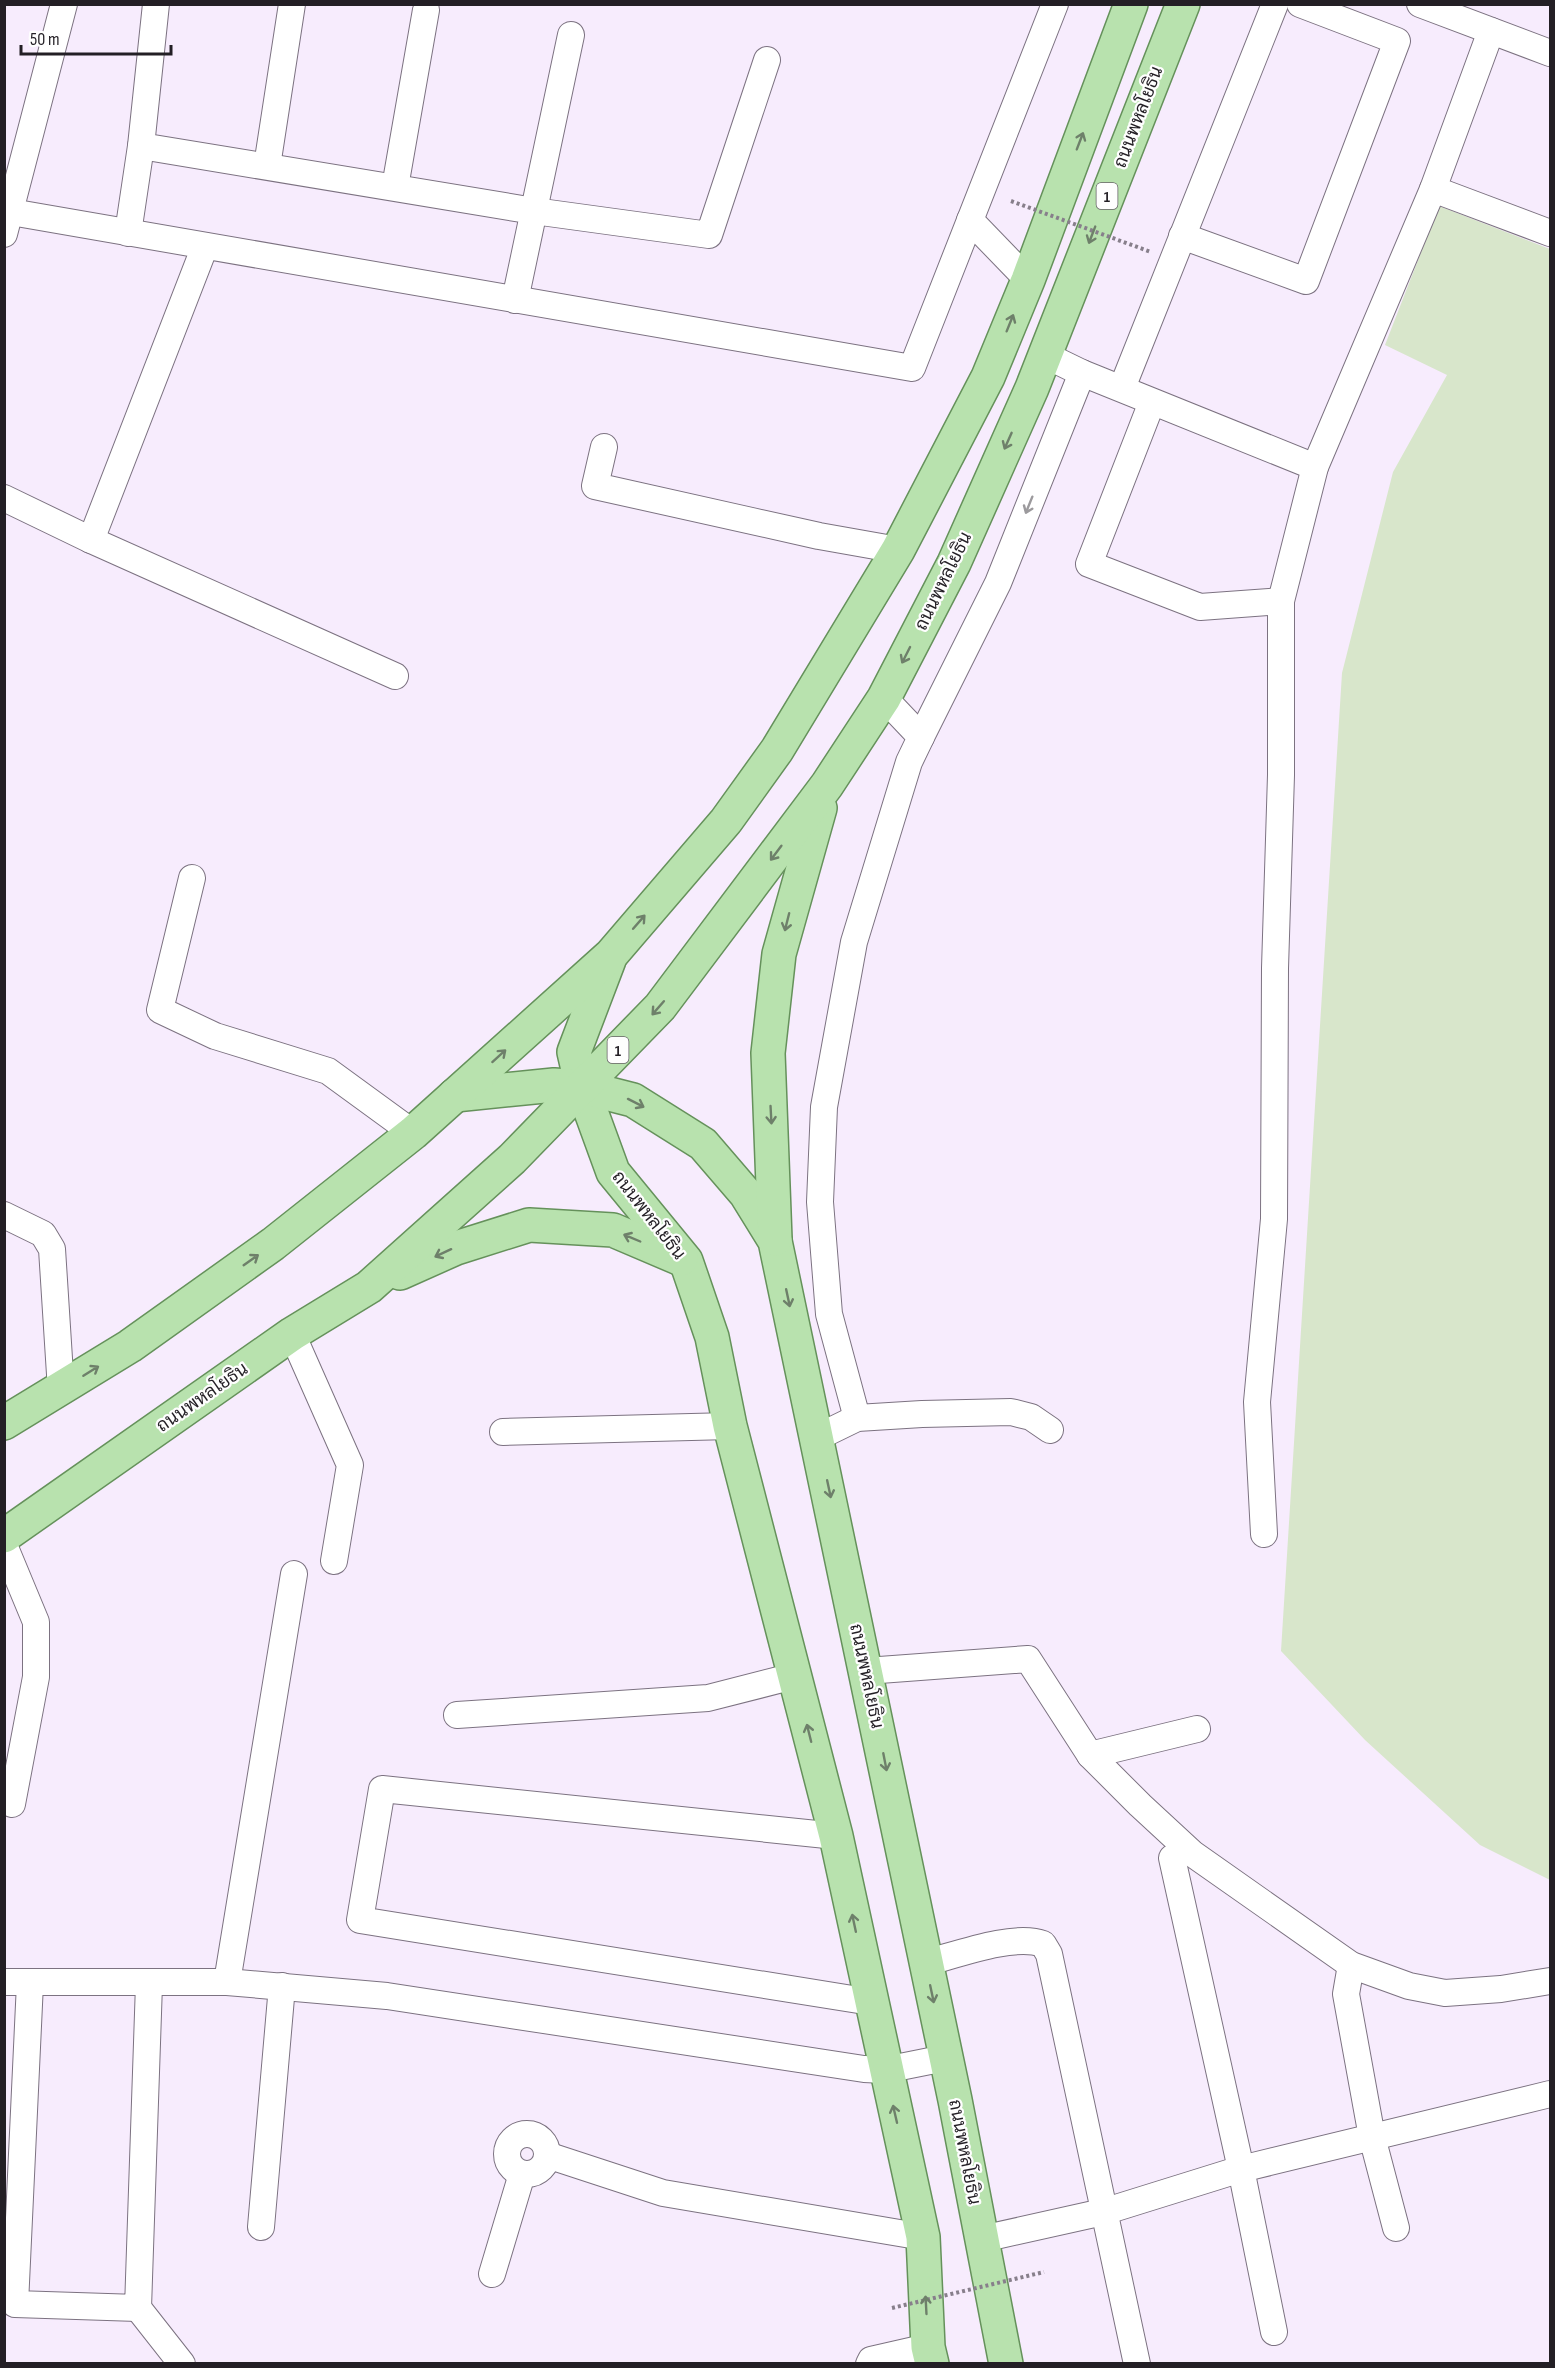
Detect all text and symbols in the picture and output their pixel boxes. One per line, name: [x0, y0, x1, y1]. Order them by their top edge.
scale bar: [21, 18, 171, 56]
text: 50 m: [30, 29, 60, 50]
street label: ถนนพหลโยธิน: [1107, 63, 1167, 171]
one-way arrow: [1075, 132, 1086, 151]
road number: 1: [1096, 183, 1118, 209]
one-way arrow: [1086, 225, 1097, 244]
one-way arrow: [1006, 315, 1017, 333]
one-way arrow: [1002, 432, 1013, 450]
one-way arrow: [1023, 496, 1034, 514]
street label: ถนนพหลโยธิน: [908, 527, 976, 634]
one-way arrow: [900, 646, 912, 664]
one-way arrow: [770, 844, 782, 860]
one-way arrow: [781, 912, 793, 931]
one-way arrow: [633, 914, 646, 930]
one-way arrow: [651, 1000, 665, 1015]
road number: 1: [608, 1037, 628, 1063]
one-way arrow: [491, 1049, 506, 1063]
one-way arrow: [627, 1098, 645, 1109]
one-way arrow: [766, 1104, 777, 1124]
street label: ถนนพหลโยธิน: [608, 1165, 692, 1264]
one-way arrow: [623, 1232, 642, 1243]
one-way arrow: [435, 1248, 453, 1260]
one-way arrow: [243, 1254, 259, 1266]
one-way arrow: [783, 1288, 794, 1307]
street label: ถนนพหลโยธิน: [151, 1356, 252, 1437]
one-way arrow: [82, 1365, 99, 1377]
one-way arrow: [824, 1478, 835, 1498]
street label: ถนนพหลโยธิน: [845, 1621, 891, 1730]
one-way arrow: [803, 1724, 815, 1743]
one-way arrow: [880, 1752, 891, 1771]
one-way arrow: [848, 1914, 859, 1933]
one-way arrow: [927, 1984, 938, 2003]
street label: ถนนพหลโยธิน: [944, 2097, 988, 2206]
one-way arrow: [889, 2104, 901, 2123]
one-way arrow: [921, 2296, 932, 2316]

